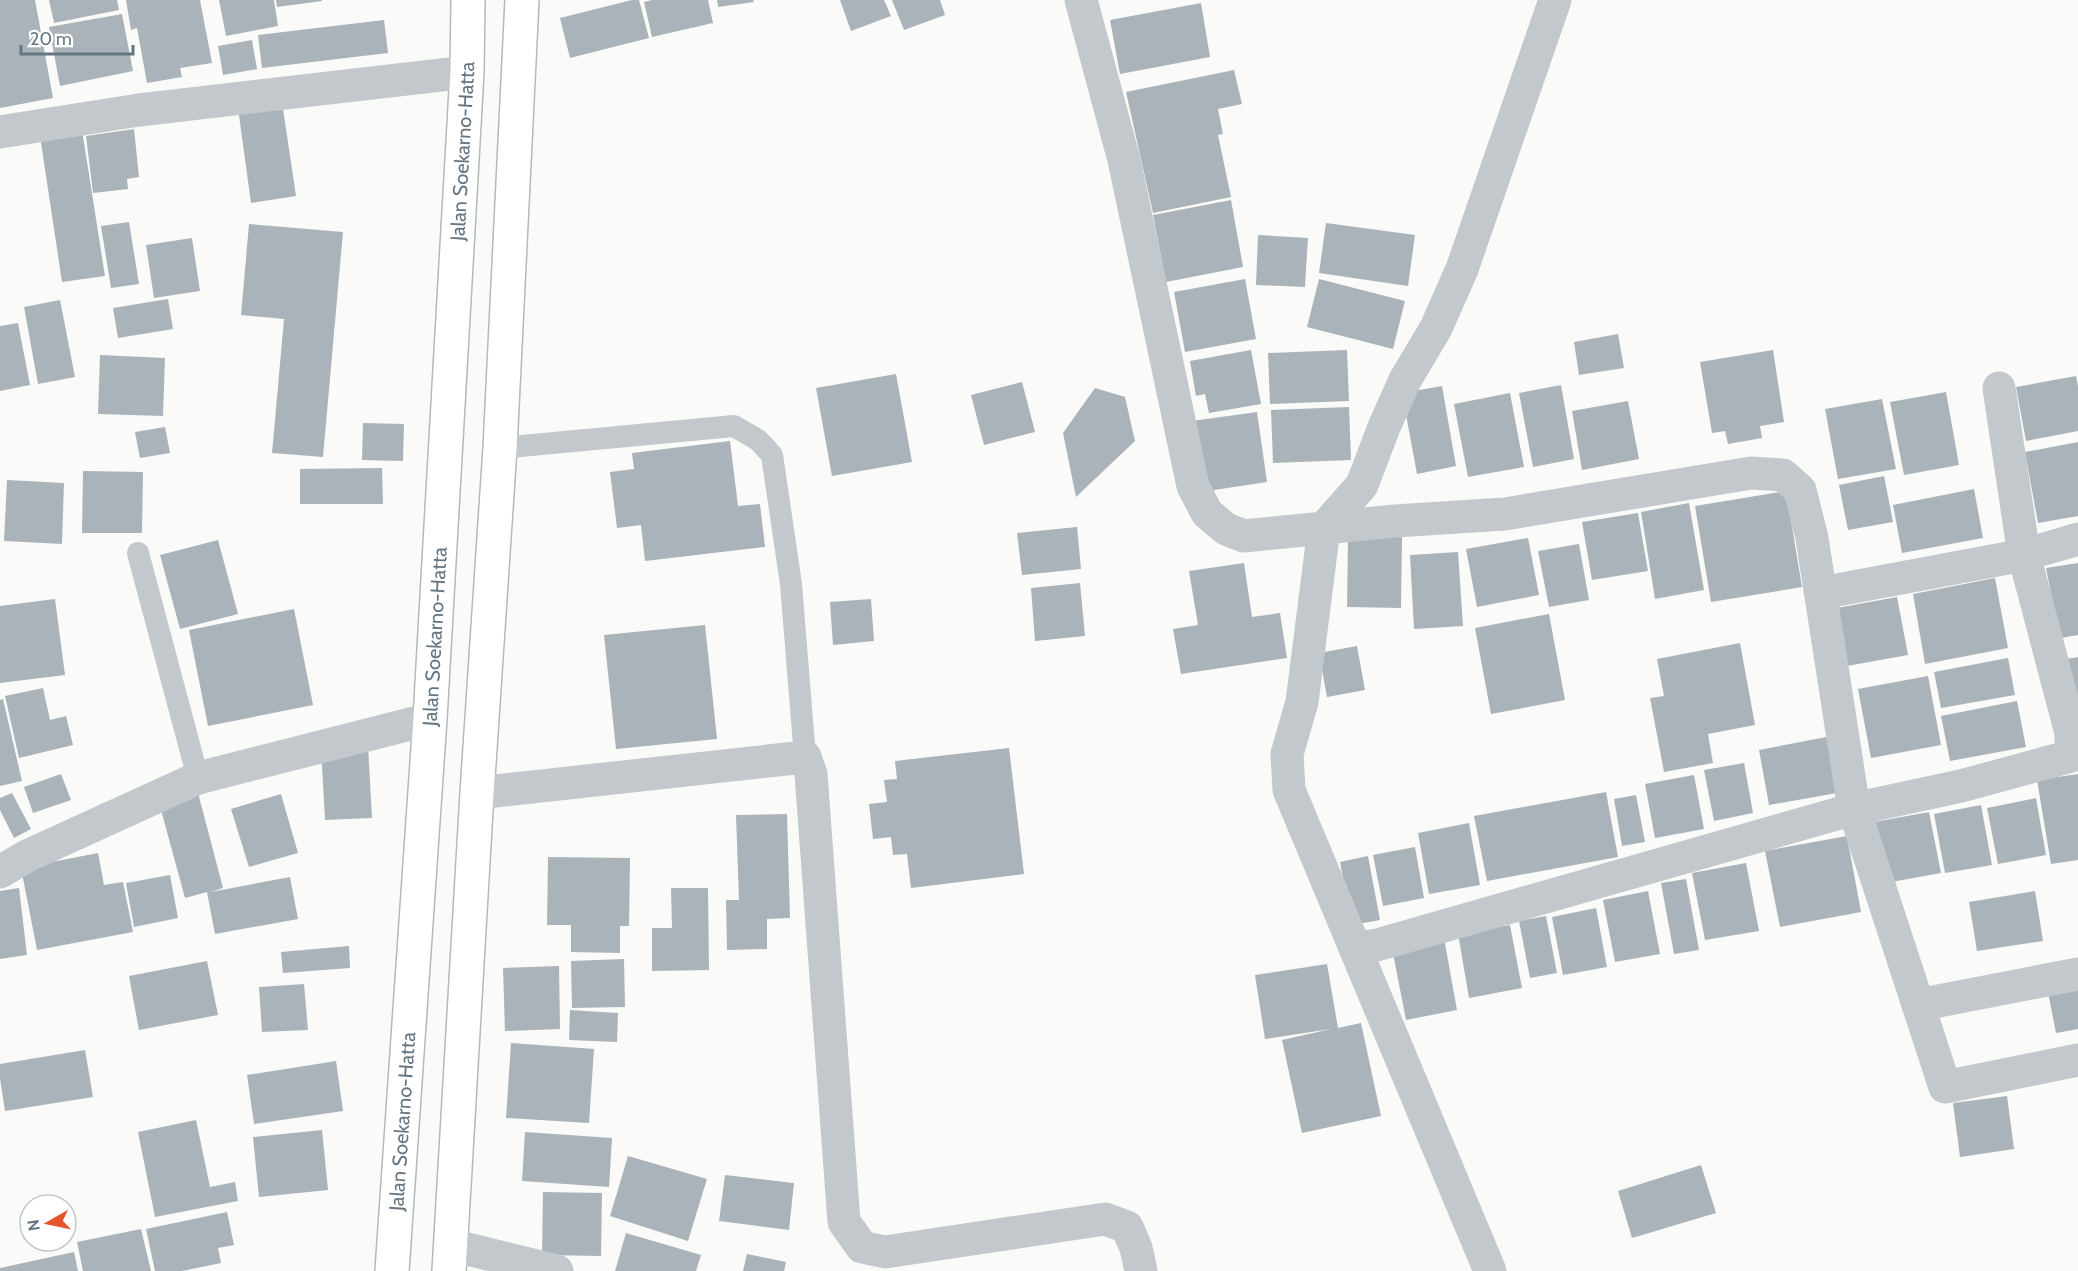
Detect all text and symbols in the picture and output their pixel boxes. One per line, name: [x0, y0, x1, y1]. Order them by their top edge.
scale bar: [21, 18, 134, 56]
text: 20 m: [30, 28, 72, 50]
street label: Jalan Soekarno-Hatta: [445, 61, 479, 242]
street label: Jalan Soekarno-Hatta: [417, 546, 452, 728]
street label: Jalan Soekarno-Hatta: [384, 1031, 420, 1213]
north arrow: [18, 1193, 78, 1253]
text: N: [23, 1218, 44, 1232]

